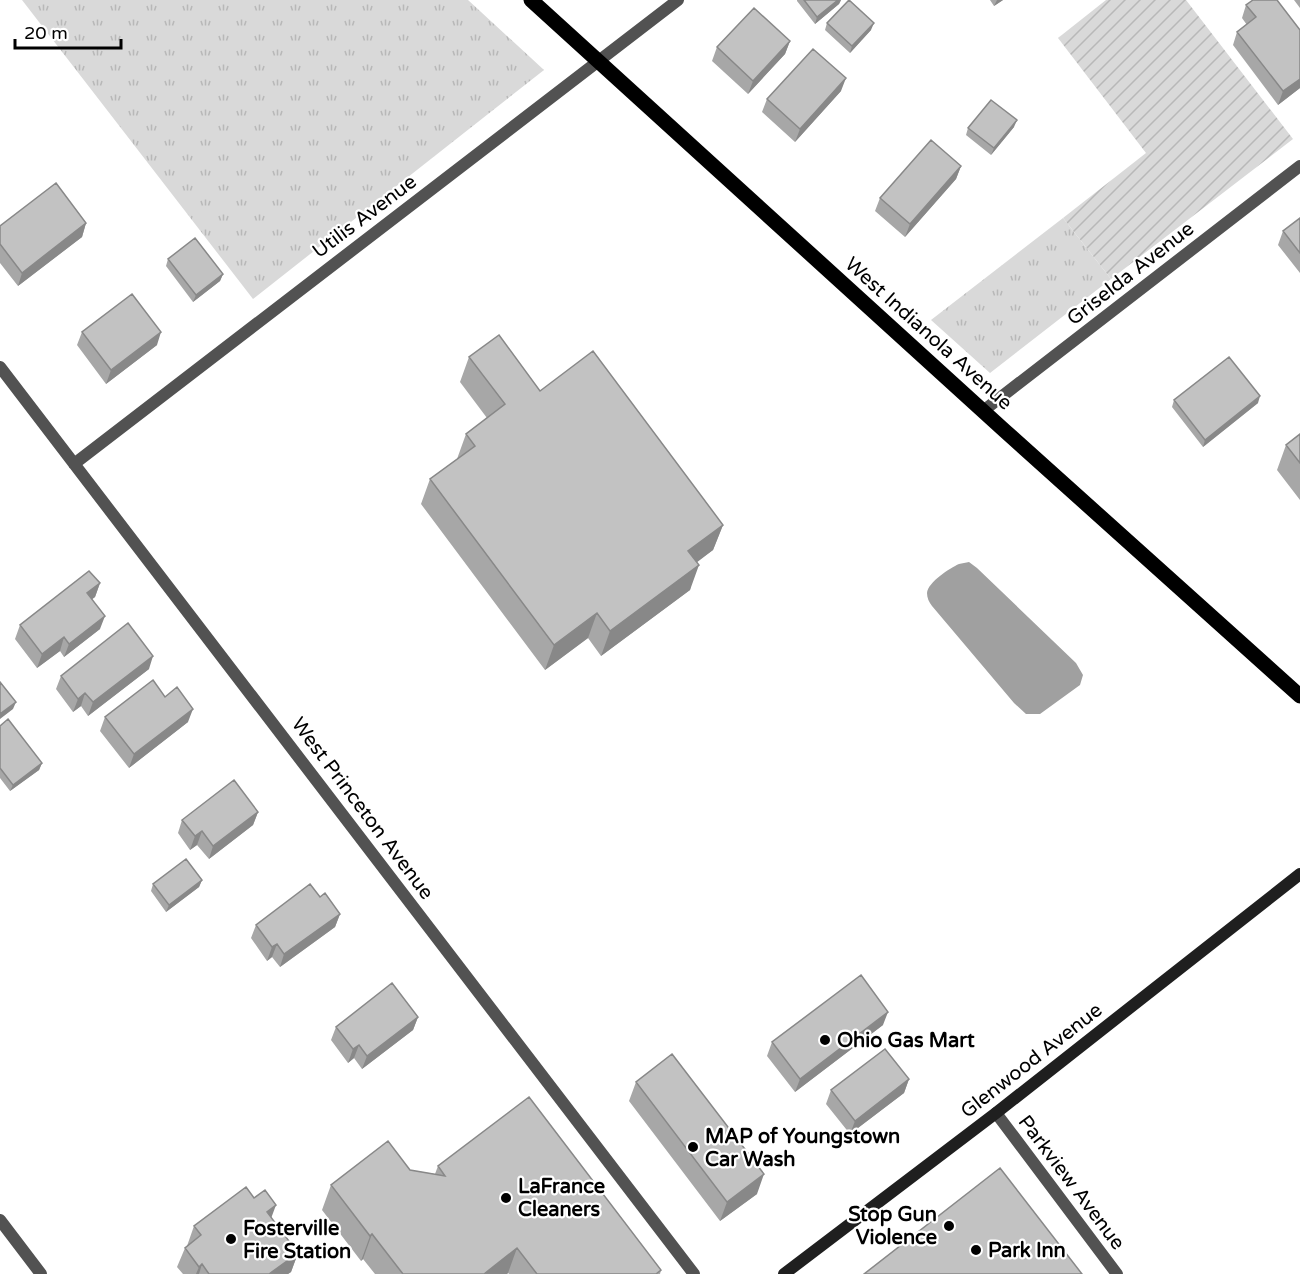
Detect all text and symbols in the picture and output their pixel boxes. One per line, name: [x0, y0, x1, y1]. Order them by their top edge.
scale bar: [15, 12, 122, 50]
text: 20 m: [24, 22, 68, 44]
street label: Utilis Avenue: [308, 170, 421, 264]
street label: Griselda Avenue: [1062, 217, 1199, 331]
street label: West Indianola Avenue: [840, 252, 1017, 415]
street label: West Princeton Avenue: [286, 713, 438, 904]
street label: Glenwood Avenue: [956, 998, 1107, 1123]
place label: Ohio Gas Mart: [837, 1029, 975, 1053]
marker: Ohio Gas Mart: [818, 1033, 832, 1047]
street label: Parkview Avenue: [1013, 1111, 1130, 1255]
place label: MAP of Youngstown Car Wash: [705, 1125, 900, 1172]
marker: MAP of Youngstown Car Wash: [686, 1140, 700, 1154]
place label: LaFrance Cleaners: [518, 1175, 605, 1222]
marker: LaFrance Cleaners: [499, 1191, 513, 1205]
place label: Stop Gun Violence: [848, 1203, 937, 1250]
place label: Fosterville Fire Station: [243, 1217, 351, 1264]
marker: Stop Gun Violence: [942, 1219, 956, 1233]
marker: Fosterville Fire Station: [224, 1232, 238, 1246]
place label: Park Inn: [988, 1239, 1066, 1263]
marker: Park Inn: [969, 1243, 983, 1257]

